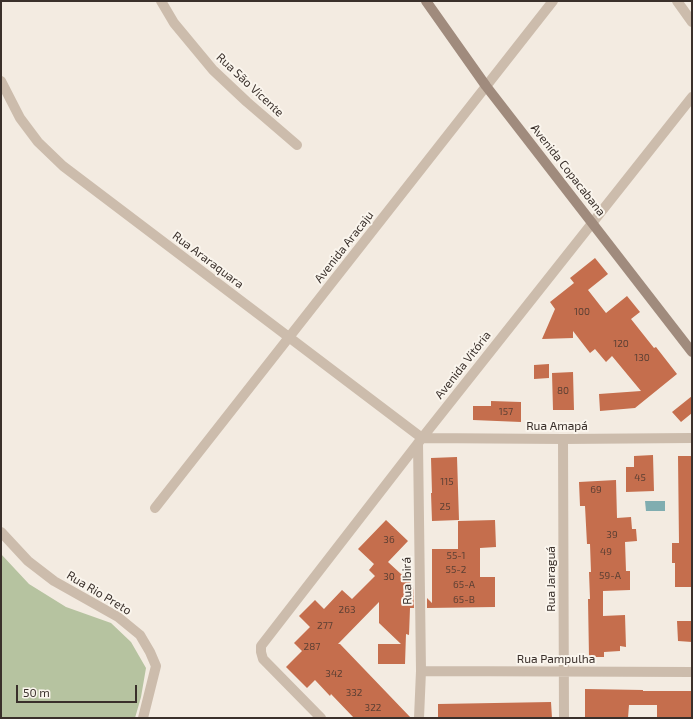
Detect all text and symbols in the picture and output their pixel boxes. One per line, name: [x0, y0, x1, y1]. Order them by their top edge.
street label: Rua São Vicente: [213, 50, 287, 120]
street label: Avenida Copacabana: [528, 121, 608, 219]
street label: Avenida Aracaju: [311, 208, 377, 286]
street label: Rua Araraquara: [170, 229, 246, 291]
house number: 100: [574, 306, 590, 318]
street label: Avenida Vitória: [432, 328, 494, 402]
house number: 120: [613, 338, 629, 350]
house number: 130: [634, 352, 650, 364]
house number: 80: [557, 385, 569, 397]
house number: 157: [499, 406, 513, 418]
street label: Rua Amapá: [526, 419, 588, 433]
house number: 45: [634, 472, 646, 484]
house number: 115: [440, 476, 454, 488]
house number: 69: [590, 484, 602, 496]
house number: 25: [440, 501, 450, 513]
house number: 39: [606, 529, 618, 541]
house number: 36: [383, 534, 395, 546]
street label: Rua Jaraguá: [544, 546, 558, 612]
house number: 49: [600, 546, 612, 558]
house number: 55-1: [447, 550, 465, 562]
street label: Rua Ibirá: [399, 557, 415, 605]
house number: 55-2: [446, 564, 466, 576]
street label: Rua Rio Preto: [64, 568, 134, 618]
house number: 59-A: [599, 570, 621, 582]
house number: 30: [383, 571, 395, 583]
house number: 65-A: [453, 579, 475, 591]
house number: 65-B: [453, 594, 475, 606]
house number: 263: [339, 604, 355, 616]
house number: 277: [317, 620, 333, 632]
house number: 287: [304, 641, 320, 653]
street label: Rua Pampulha: [517, 652, 595, 666]
house number: 342: [325, 668, 343, 680]
scale bar: [18, 677, 139, 703]
text: 50 m: [23, 685, 50, 699]
house number: 332: [346, 687, 362, 699]
house number: 322: [365, 702, 381, 714]

